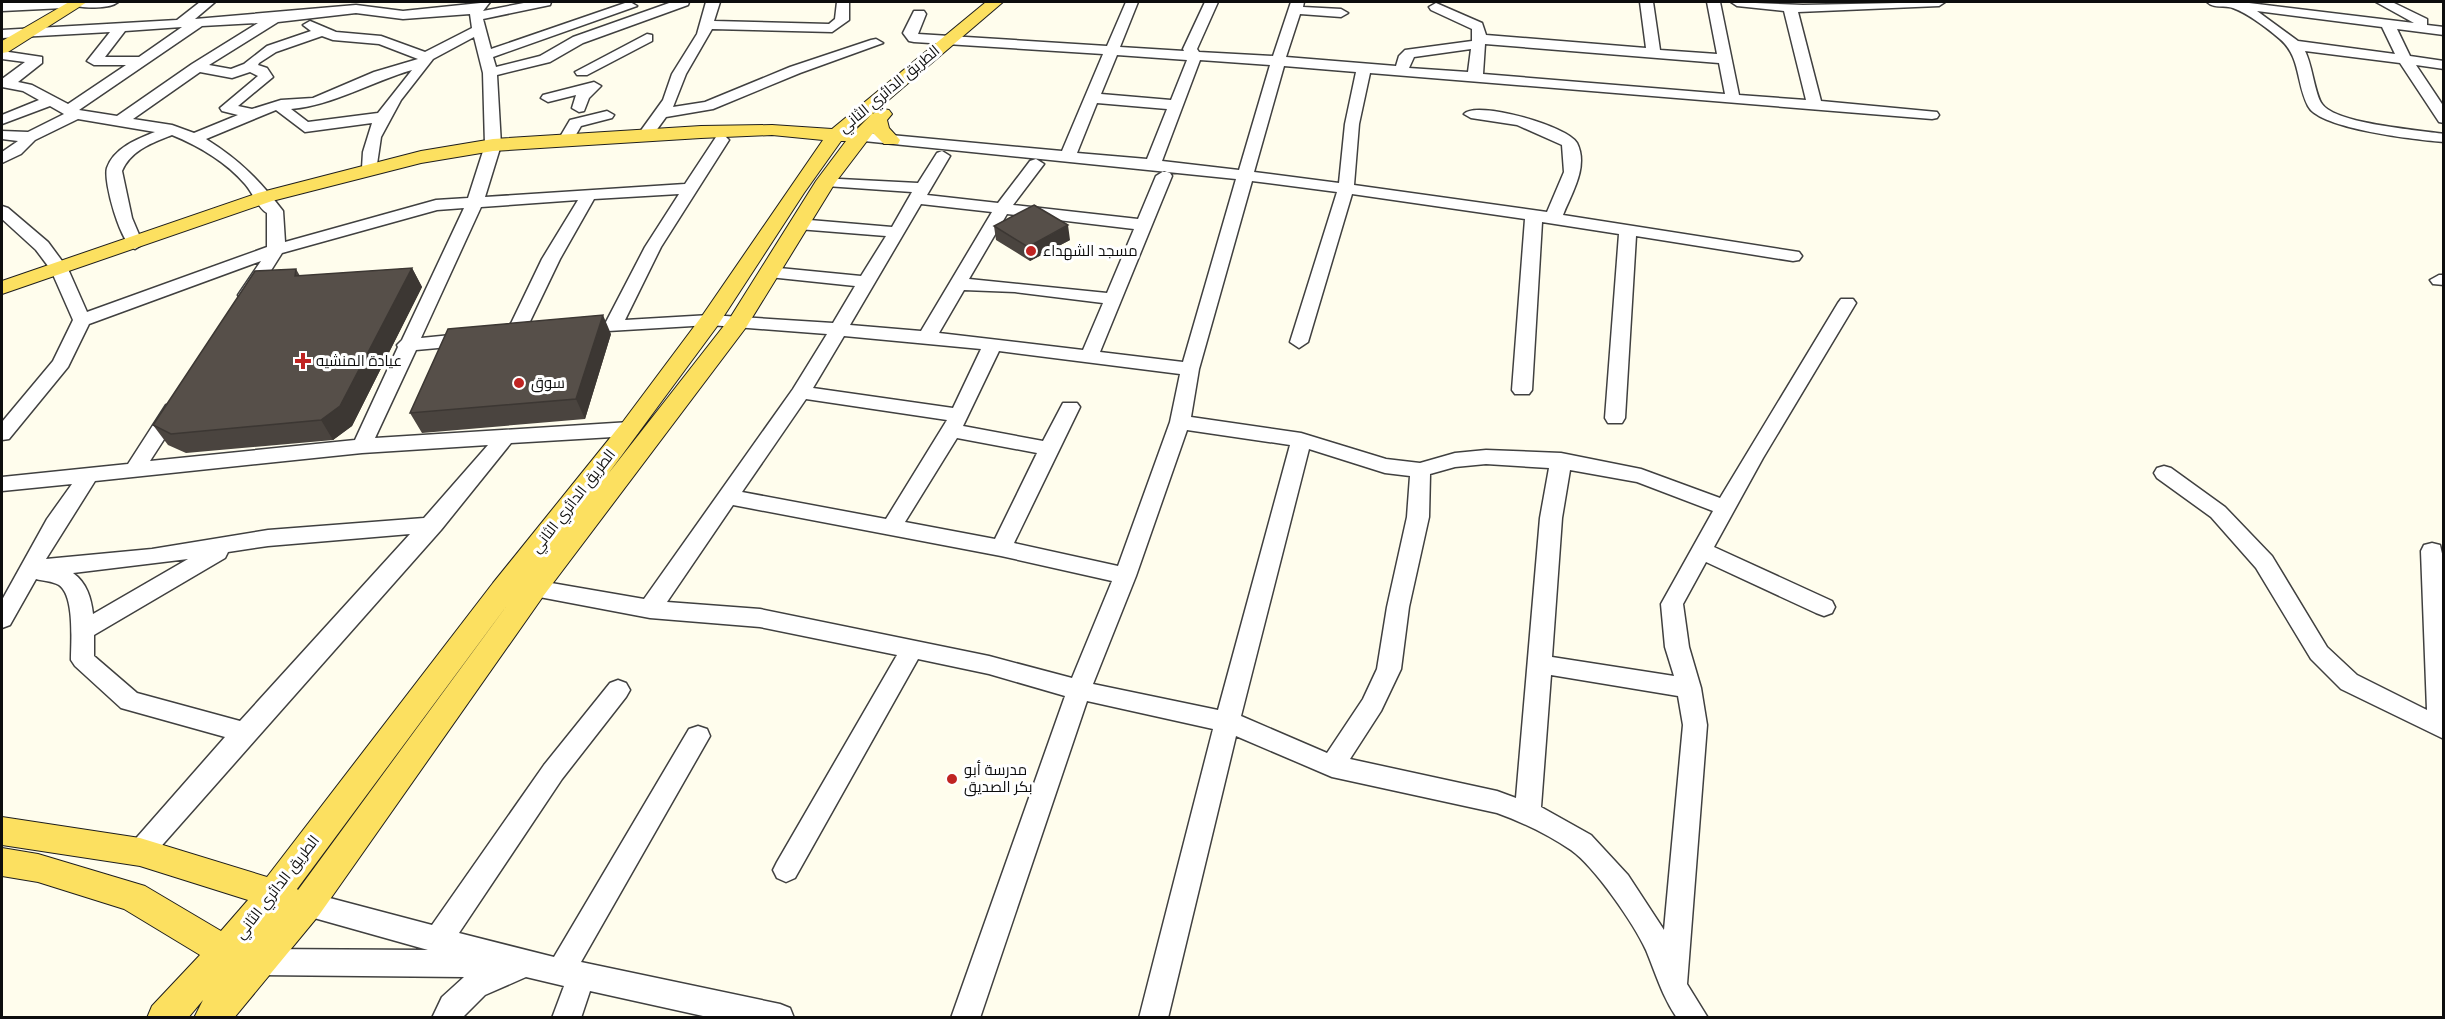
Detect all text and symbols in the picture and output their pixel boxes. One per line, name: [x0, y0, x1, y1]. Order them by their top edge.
street label: الطريق الدائري الثاني: [834, 40, 945, 139]
place label: مسجد الشهداء: [1043, 240, 1138, 261]
marker: مسجد الشهداء: [1024, 244, 1038, 258]
place label: عيادة المنشيه: [316, 350, 402, 370]
marker: عيادة المنشيه: [294, 352, 312, 370]
place label: سوق: [531, 372, 565, 393]
marker: سوق: [512, 376, 526, 390]
street label: الطريق الدائري الثاني: [525, 444, 621, 558]
place label: مدرسة أبو بكر الصديق: [964, 759, 1033, 797]
marker: مدرسة أبو بكر الصديق: [945, 772, 959, 786]
street label: الطريق الدائري الثاني: [229, 830, 325, 944]

